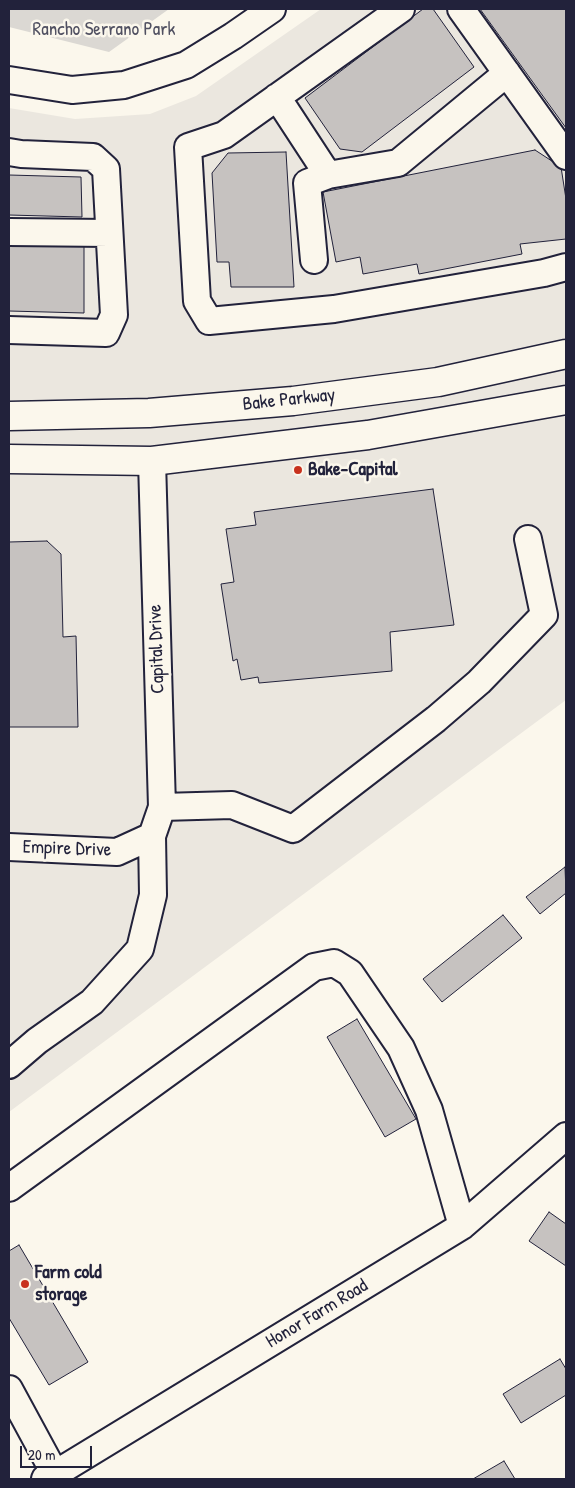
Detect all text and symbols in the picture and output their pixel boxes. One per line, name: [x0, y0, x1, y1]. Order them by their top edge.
park label: Rancho Serrano Park: [33, 19, 175, 41]
street label: Bake Parkway: [242, 384, 336, 416]
place label: Bake-Capital: [308, 459, 397, 481]
marker: Bake-Capital: [292, 464, 304, 476]
street label: Capital Drive: [144, 604, 170, 694]
street label: Empire Drive: [22, 836, 112, 862]
place label: Farm cold storage: [35, 1262, 102, 1306]
street label: Honor Farm Road: [262, 1275, 372, 1353]
marker: Farm cold storage: [19, 1278, 31, 1290]
scale bar: [22, 1436, 95, 1468]
text: 20 m: [28, 1444, 55, 1465]

